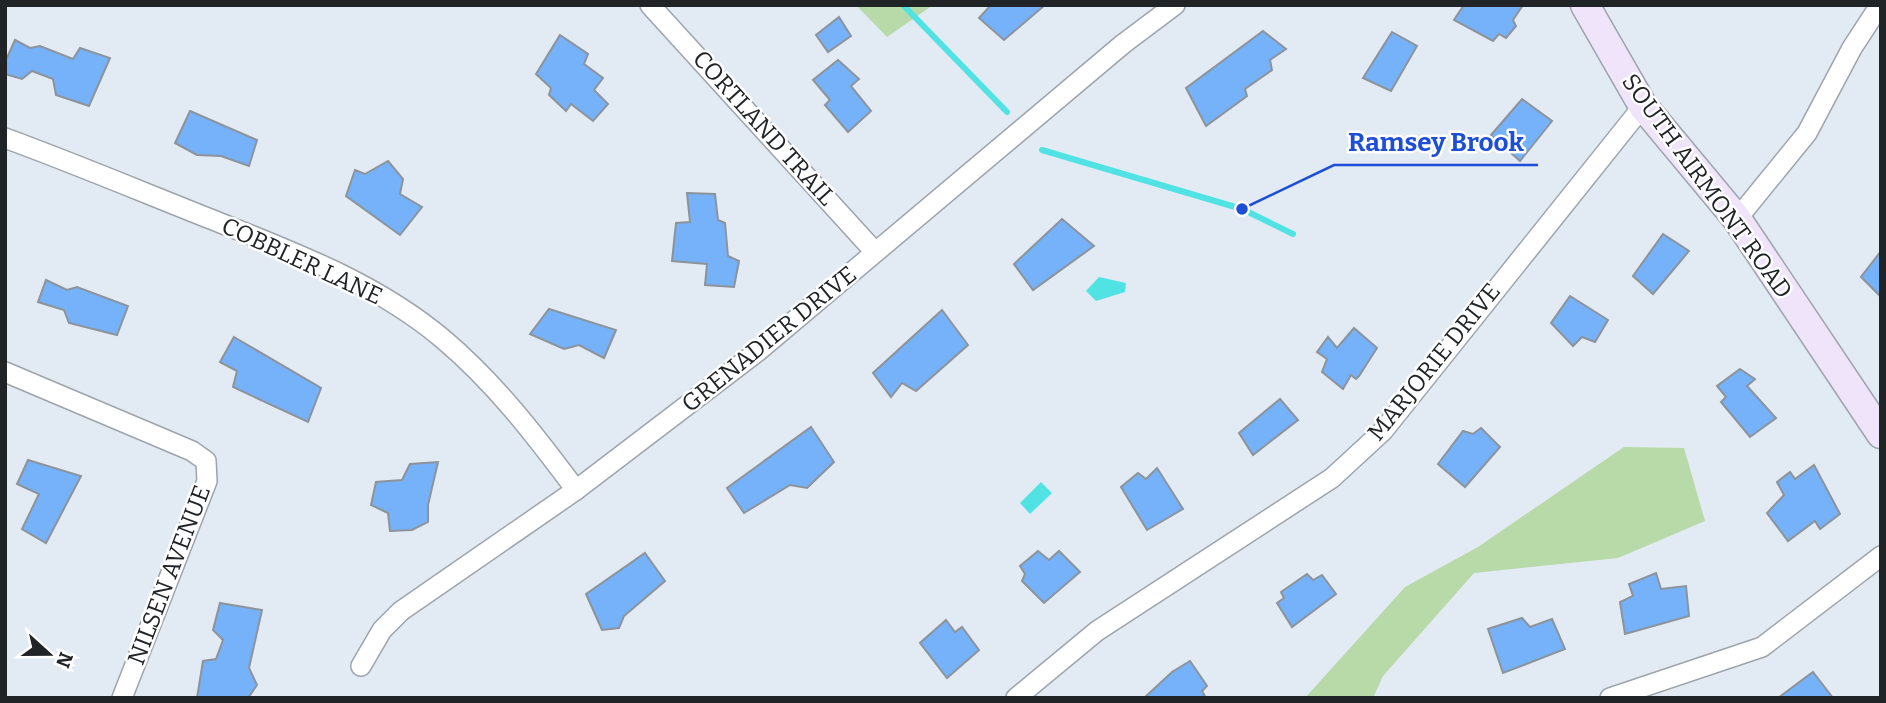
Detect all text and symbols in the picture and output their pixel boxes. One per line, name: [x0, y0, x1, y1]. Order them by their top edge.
street label: CORTLAND TRAIL: [687, 45, 841, 211]
street label: SOUTH AIRMONT ROAD: [1616, 68, 1798, 304]
callout: Ramsey Brook: [1334, 118, 1538, 165]
text: Ramsey Brook: [1348, 127, 1525, 158]
street label: COBBLER LANE: [217, 211, 387, 311]
street label: GRENADIER DRIVE: [676, 260, 862, 418]
street label: MARJORIE DRIVE: [1362, 278, 1506, 446]
street label: NILSEN AVENUE: [122, 481, 216, 669]
north arrow: [14, 619, 84, 689]
text: N: [51, 649, 78, 671]

